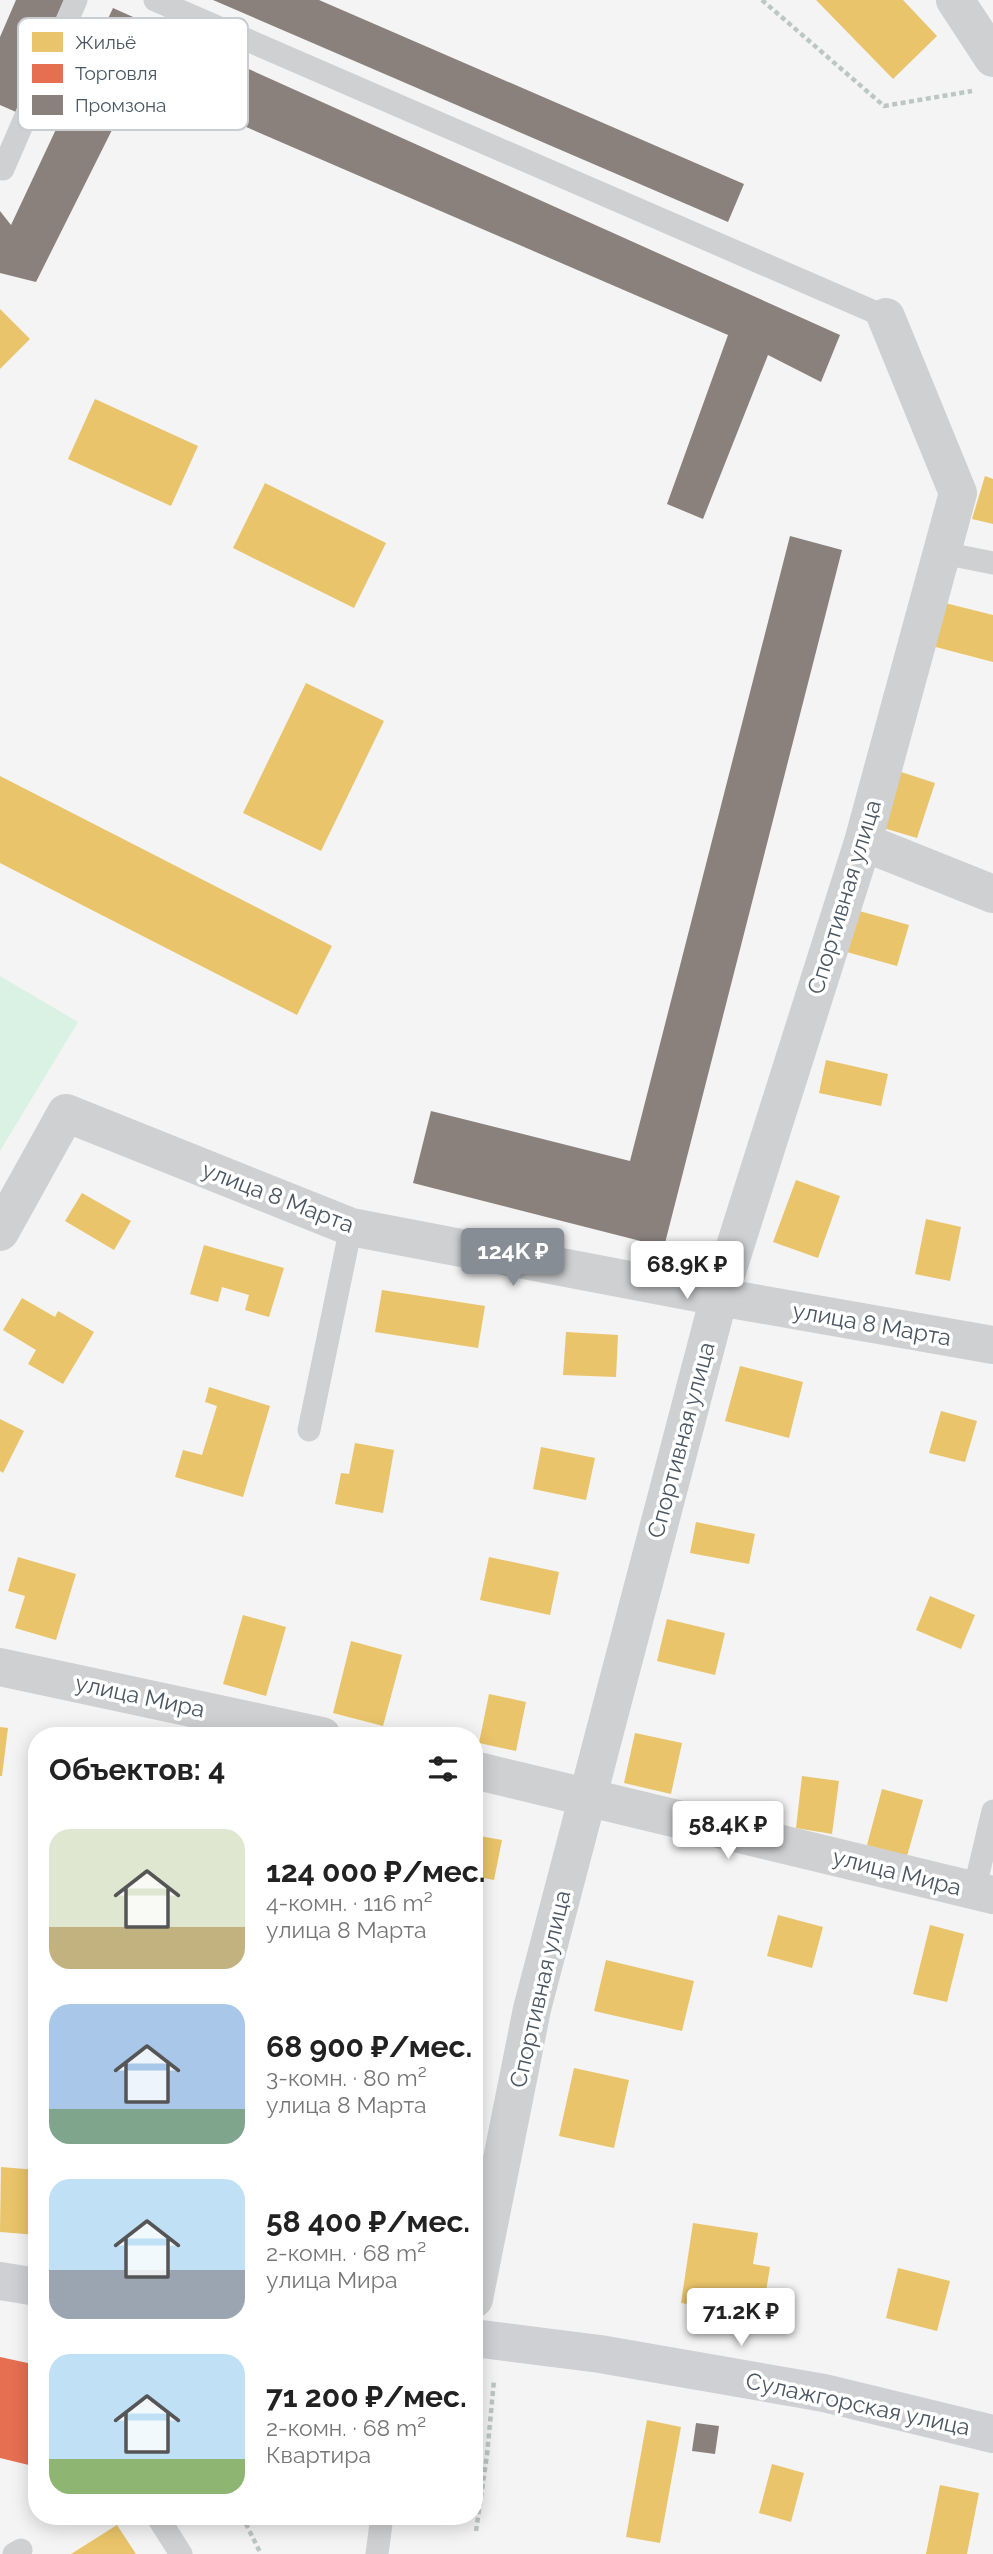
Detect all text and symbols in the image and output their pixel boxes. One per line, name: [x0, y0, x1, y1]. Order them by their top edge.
legend: [18, 18, 248, 130]
text: Жильё: [75, 31, 136, 53]
text: Торговля: [75, 62, 157, 84]
text: Промзона: [75, 94, 166, 116]
street label: Спортивная улица: [801, 796, 886, 997]
street label: улица 8 Марта: [198, 1155, 358, 1238]
pin: 124K ₽: [456, 1228, 570, 1288]
text: 124K ₽: [477, 1237, 549, 1264]
pin: 68.9K ₽: [622, 1242, 752, 1301]
text: 68.9K ₽: [647, 1250, 727, 1277]
street label: улица 8 Марта: [791, 1296, 954, 1351]
street label: Спортивная улица: [641, 1339, 720, 1541]
street label: улица Мира: [73, 1669, 207, 1722]
icon: filters: [424, 1750, 462, 1788]
text: Объектов: 4: [49, 1752, 225, 1787]
pin: 58.4K ₽: [663, 1801, 793, 1861]
text: 58.4K ₽: [689, 1810, 767, 1837]
street label: улица Мира: [830, 1843, 964, 1901]
text: 124 000 ₽/мес.: [266, 1854, 485, 1889]
icon: home: [105, 1857, 189, 1941]
street label: Спортивная улица: [504, 1888, 575, 2090]
text: 4-комн. · 116 m²: [266, 1889, 433, 1916]
text: улица 8 Марта: [266, 1916, 427, 1943]
text: 68 900 ₽/мес.: [266, 2029, 472, 2064]
icon: home: [105, 2032, 189, 2116]
text: 3-комн. · 80 m²: [266, 2064, 427, 2091]
text: улица 8 Марта: [266, 2091, 427, 2118]
text: 58 400 ₽/мес.: [266, 2204, 470, 2239]
icon: home: [105, 2207, 189, 2291]
text: 2-комн. · 68 m²: [266, 2239, 426, 2266]
text: улица Мира: [266, 2266, 398, 2293]
pin: 71.2K ₽: [676, 2288, 806, 2348]
text: 71.2K ₽: [703, 2297, 779, 2324]
street label: Сулажгорская улица: [744, 2367, 973, 2440]
text: 71 200 ₽/мес.: [266, 2379, 467, 2414]
icon: home: [105, 2382, 189, 2466]
text: 2-комн. · 68 m²: [266, 2414, 426, 2441]
text: Квартира: [266, 2441, 371, 2468]

